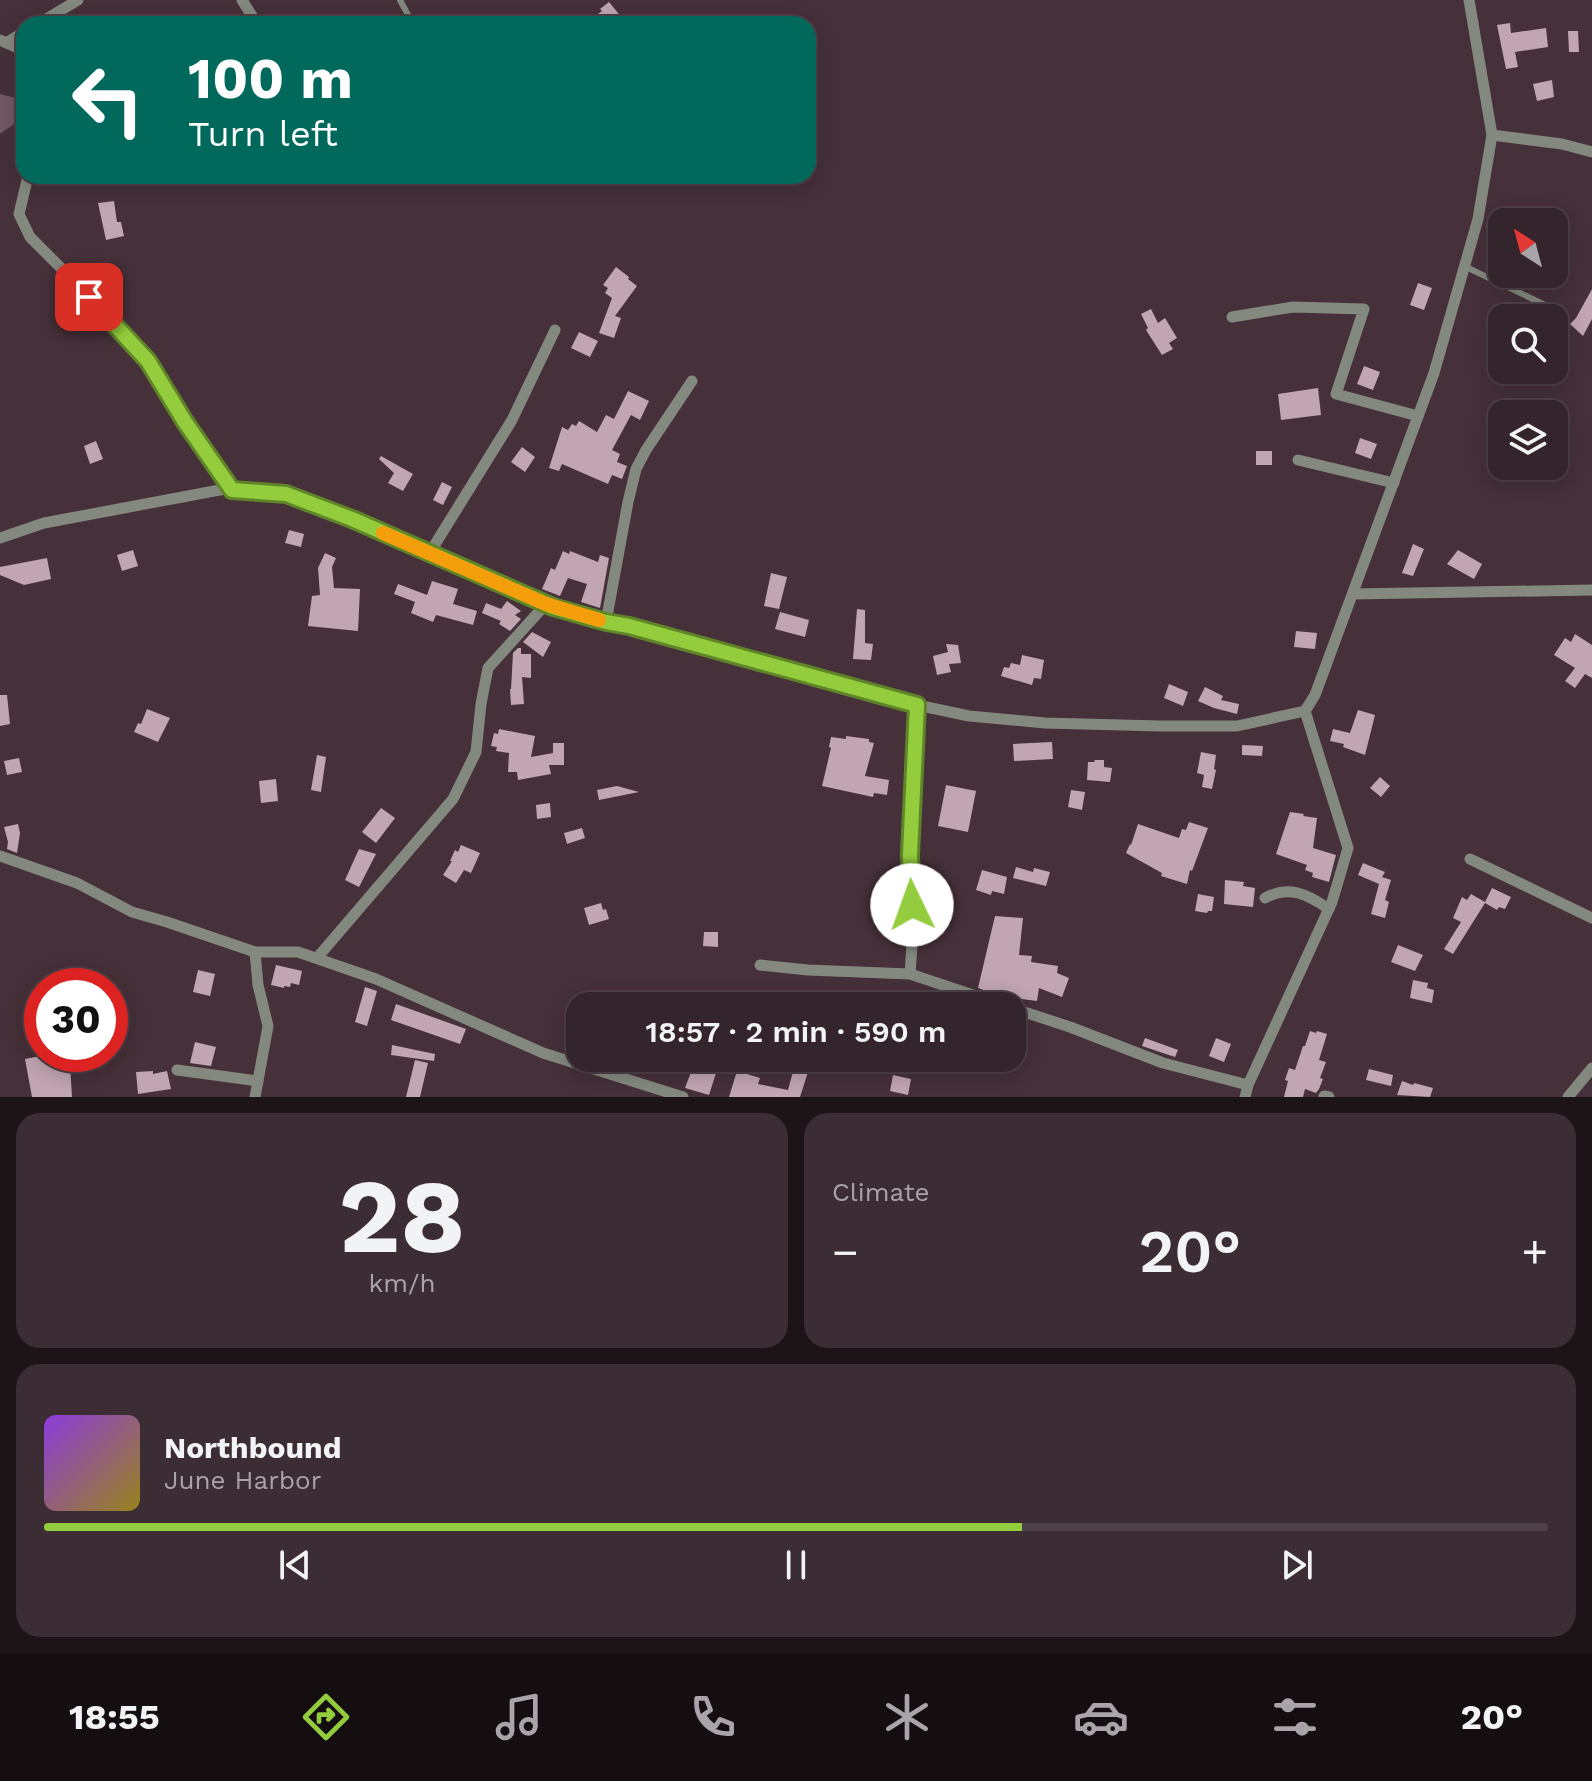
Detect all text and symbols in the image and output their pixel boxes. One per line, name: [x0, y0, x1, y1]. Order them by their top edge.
text: 100 m: [188, 46, 353, 112]
icon: left: [56, 48, 160, 152]
text: Turn left: [188, 113, 338, 155]
north arrow: [1488, 208, 1568, 288]
map controls: [1488, 208, 1568, 480]
pin: [55, 263, 123, 331]
icon: arrive: [67, 275, 111, 319]
button: search: [1488, 304, 1568, 384]
button: layers: [1488, 400, 1568, 480]
position arrow: [870, 863, 954, 947]
speed limit sign: 30: [24, 968, 128, 1072]
text: 18:57 · 2 min · 590 m: [646, 1014, 946, 1049]
text: 28: [338, 1155, 466, 1277]
text: Climate: [832, 1177, 930, 1207]
text: 20°: [1139, 1216, 1241, 1287]
text: −: [832, 1226, 859, 1278]
text: +: [1521, 1226, 1548, 1278]
text: km/h: [369, 1268, 435, 1298]
text: Northbound: [164, 1430, 341, 1465]
text: June Harbor: [164, 1465, 321, 1495]
icon: previous: [273, 1543, 317, 1587]
icon: pause: [774, 1543, 818, 1587]
icon: next: [1275, 1543, 1319, 1587]
icon: directions: [298, 1689, 354, 1745]
icon: music: [491, 1689, 547, 1745]
icon: phone: [685, 1689, 741, 1745]
icon: climate: [879, 1689, 935, 1745]
icon: car: [1073, 1689, 1129, 1745]
icon: filters: [1267, 1689, 1323, 1745]
text: 18:55: [69, 1696, 160, 1738]
text: 20°: [1461, 1696, 1523, 1738]

